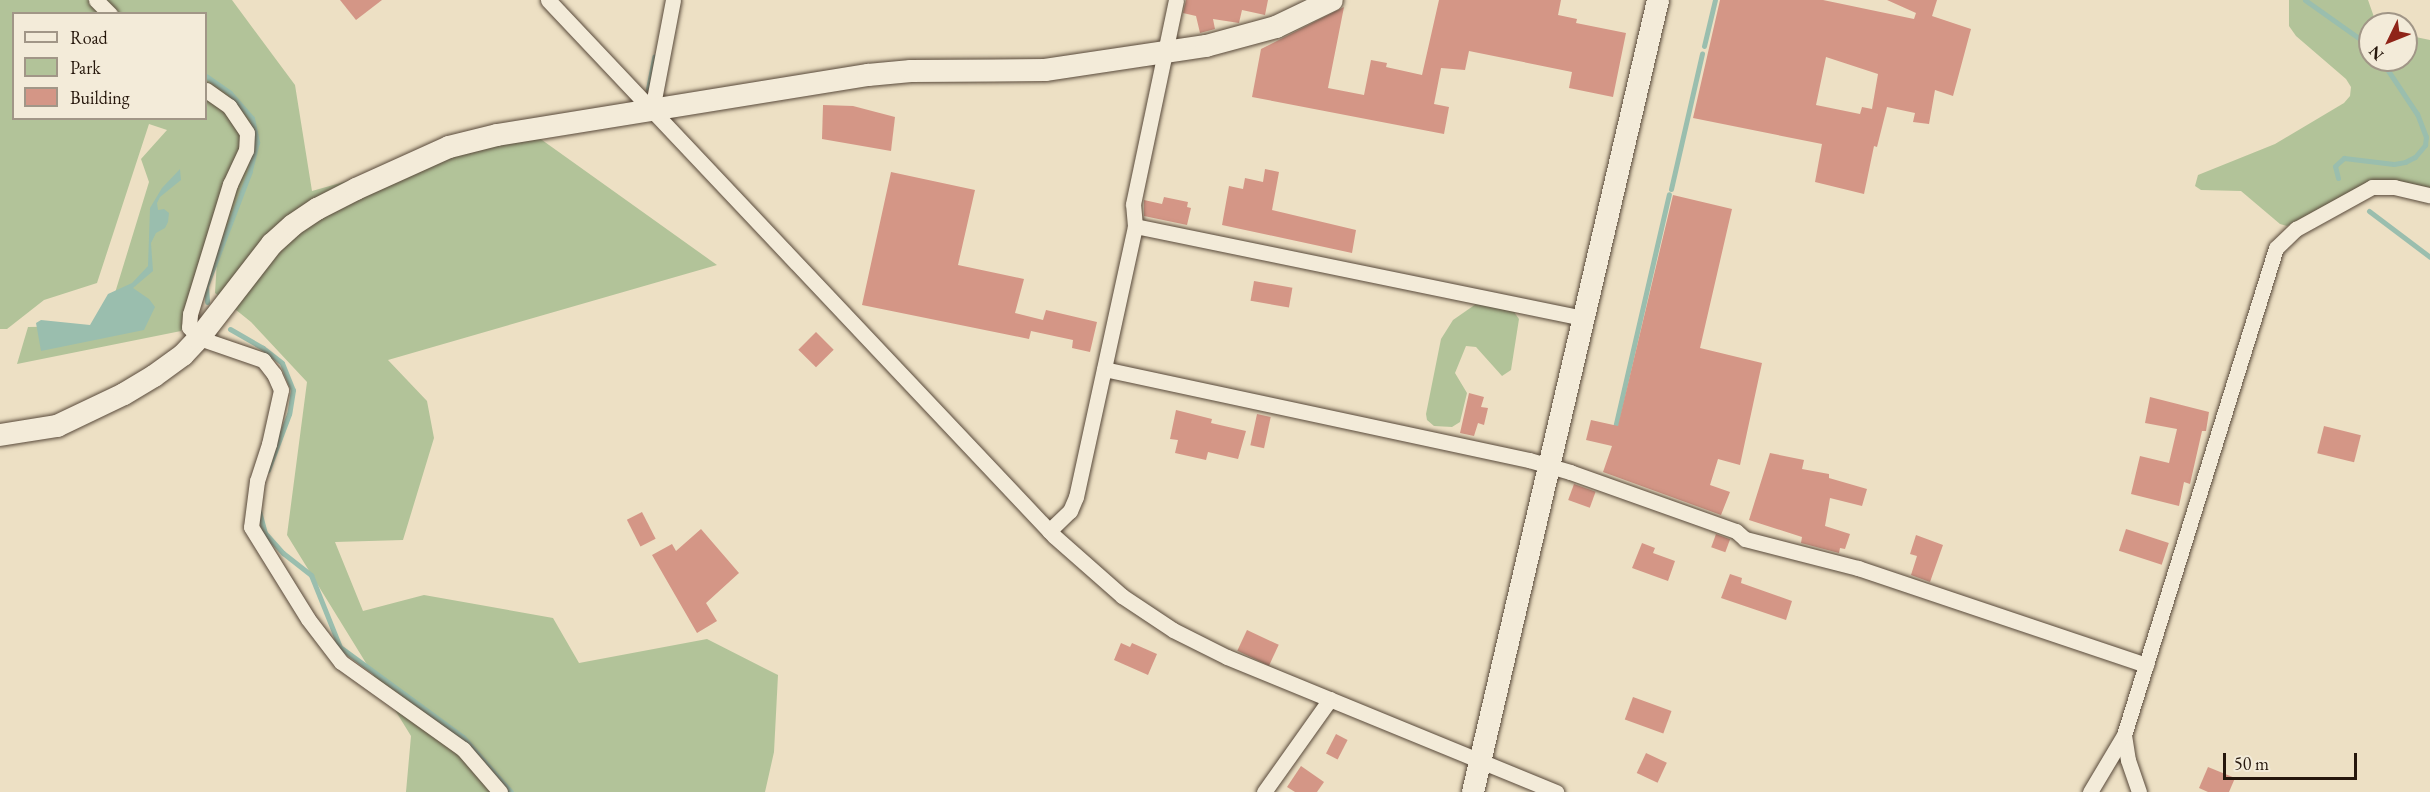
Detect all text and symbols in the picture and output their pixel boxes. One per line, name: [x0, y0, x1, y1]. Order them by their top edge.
legend: [12, 12, 207, 120]
north arrow: [2358, 12, 2418, 72]
text: Road: [70, 26, 108, 49]
text: N: [2364, 41, 2388, 65]
text: Park: [70, 56, 101, 79]
text: Building: [70, 86, 130, 109]
scale bar: [2226, 741, 2360, 779]
text: 50 m: [2234, 752, 2269, 775]

